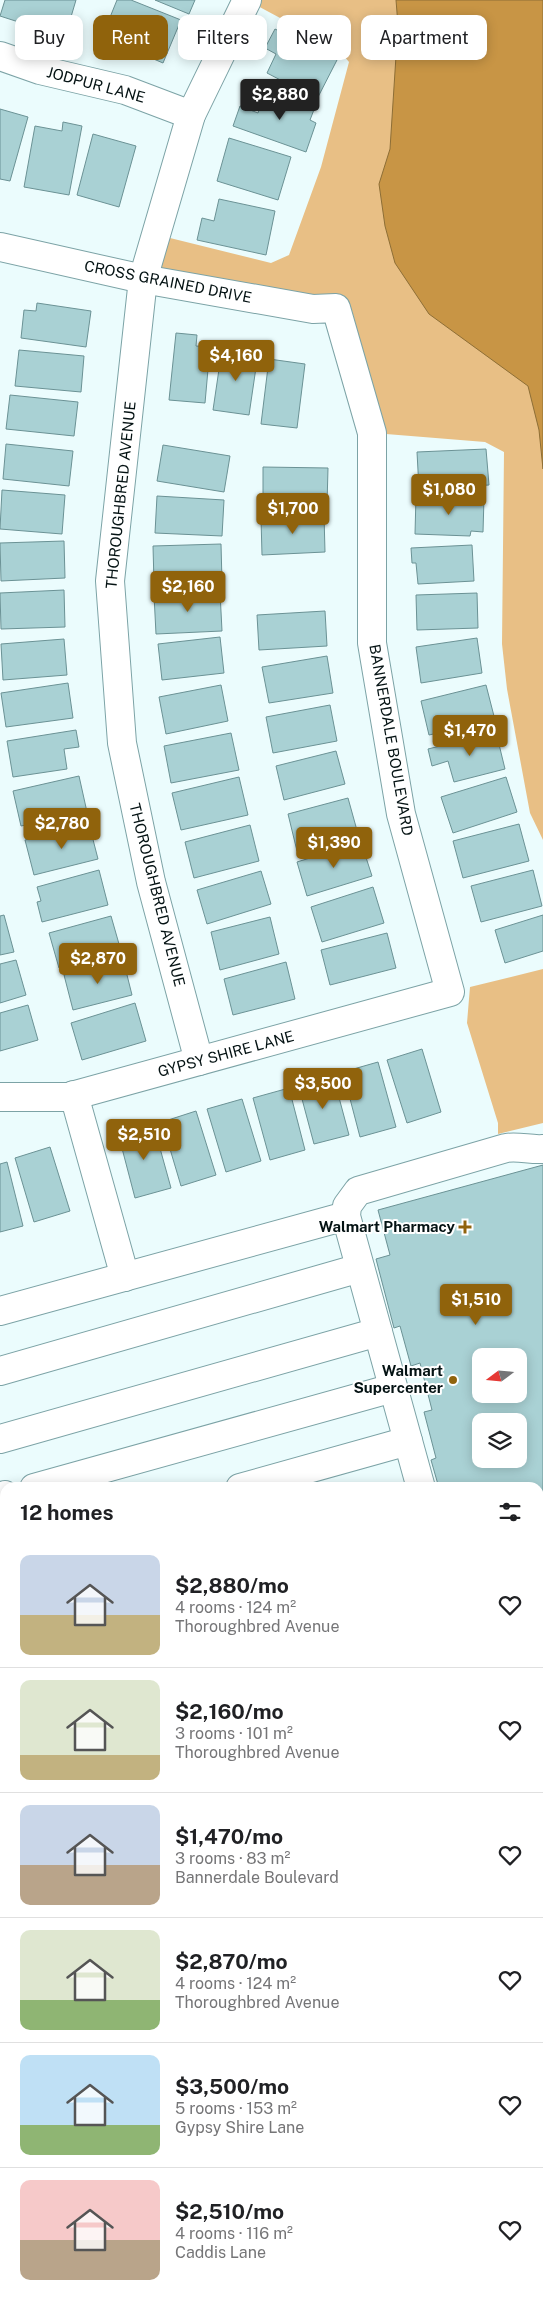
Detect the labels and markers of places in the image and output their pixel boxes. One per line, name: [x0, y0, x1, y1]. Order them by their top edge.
pin: $2,880: [239, 78, 321, 121]
pin: $4,160: [195, 340, 277, 382]
pin: $1,080: [408, 474, 490, 516]
pin: $1,700: [252, 492, 334, 535]
pin: $2,160: [147, 570, 229, 613]
pin: $1,470: [429, 714, 511, 757]
pin: $2,780: [21, 808, 103, 850]
pin: $1,390: [293, 826, 375, 869]
pin: $2,870: [57, 942, 139, 985]
pin: $3,500: [282, 1068, 364, 1110]
pin: $2,510: [103, 1118, 185, 1161]
place label: Walmart Pharmacy: [319, 1218, 456, 1235]
marker: Walmart Pharmacy: [459, 1221, 471, 1233]
pin: $1,510: [435, 1284, 517, 1326]
place label: Walmart Supercenter: [353, 1362, 443, 1396]
marker: Walmart Supercenter: [447, 1374, 459, 1386]

